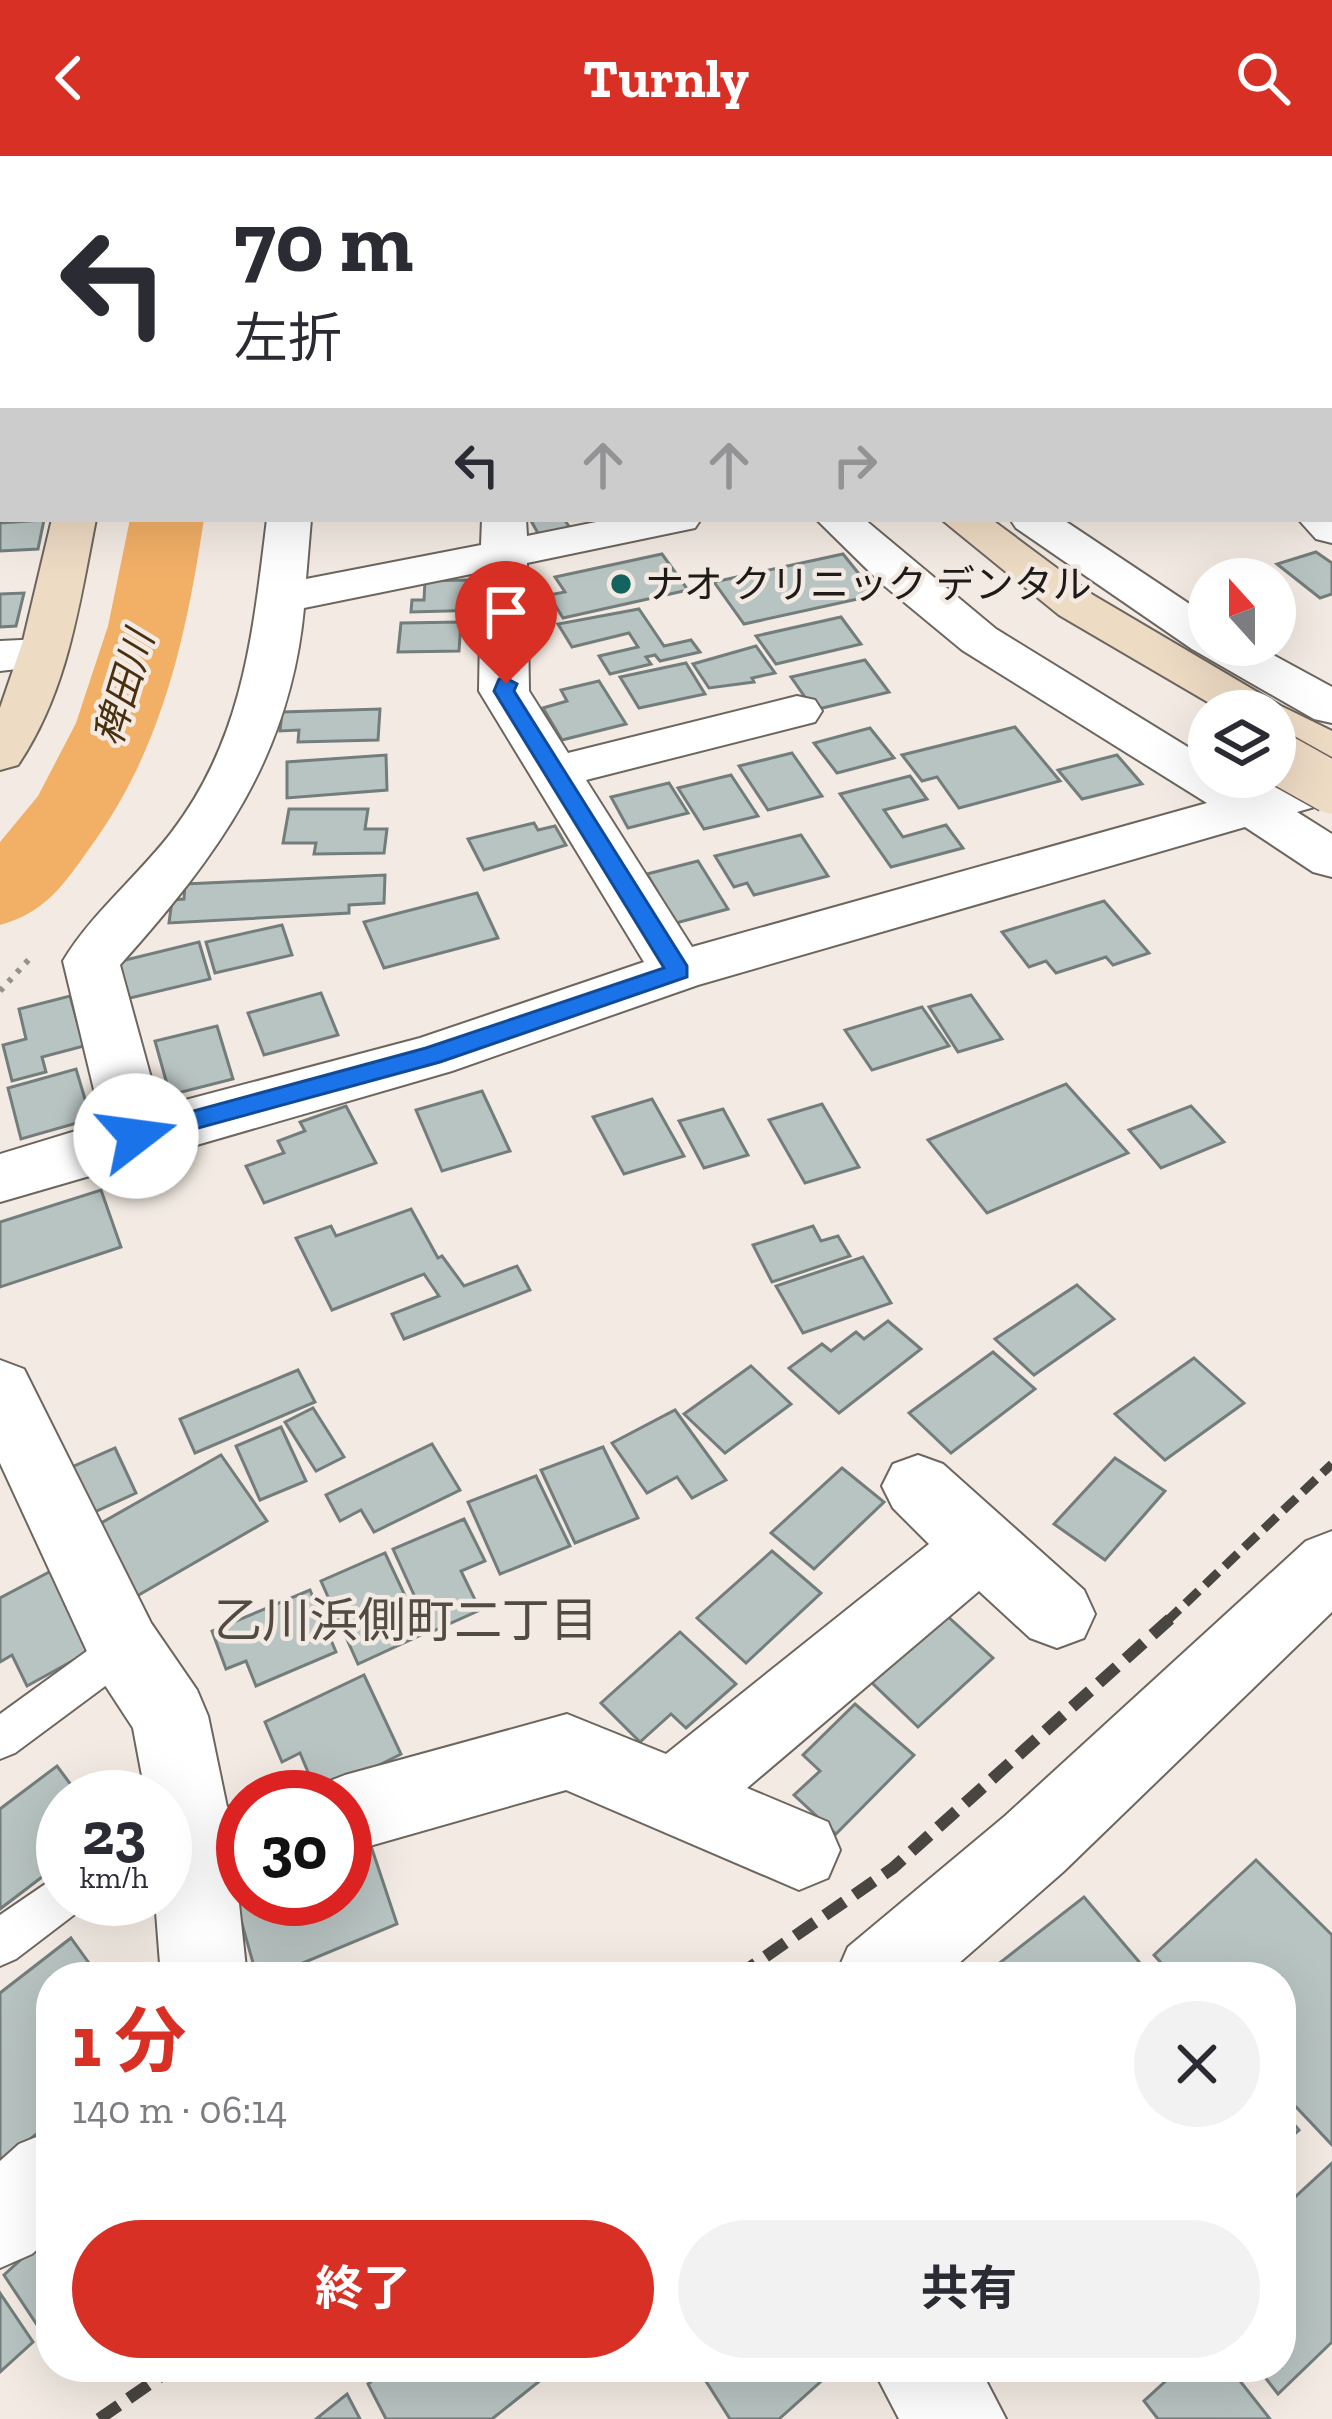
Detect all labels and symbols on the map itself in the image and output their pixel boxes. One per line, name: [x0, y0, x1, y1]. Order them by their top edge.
north arrow: [1188, 558, 1296, 666]
pin: [455, 561, 557, 684]
place label: ナオ クリニック デンタル: [645, 561, 1092, 608]
marker: ナオ クリニック デンタル: [608, 571, 634, 597]
water label: 稗田川: [84, 621, 165, 751]
position arrow: [73, 1073, 199, 1199]
district label: 乙川浜側町二丁目: [214, 1592, 598, 1649]
speed limit sign: 30: [216, 1770, 372, 1926]

